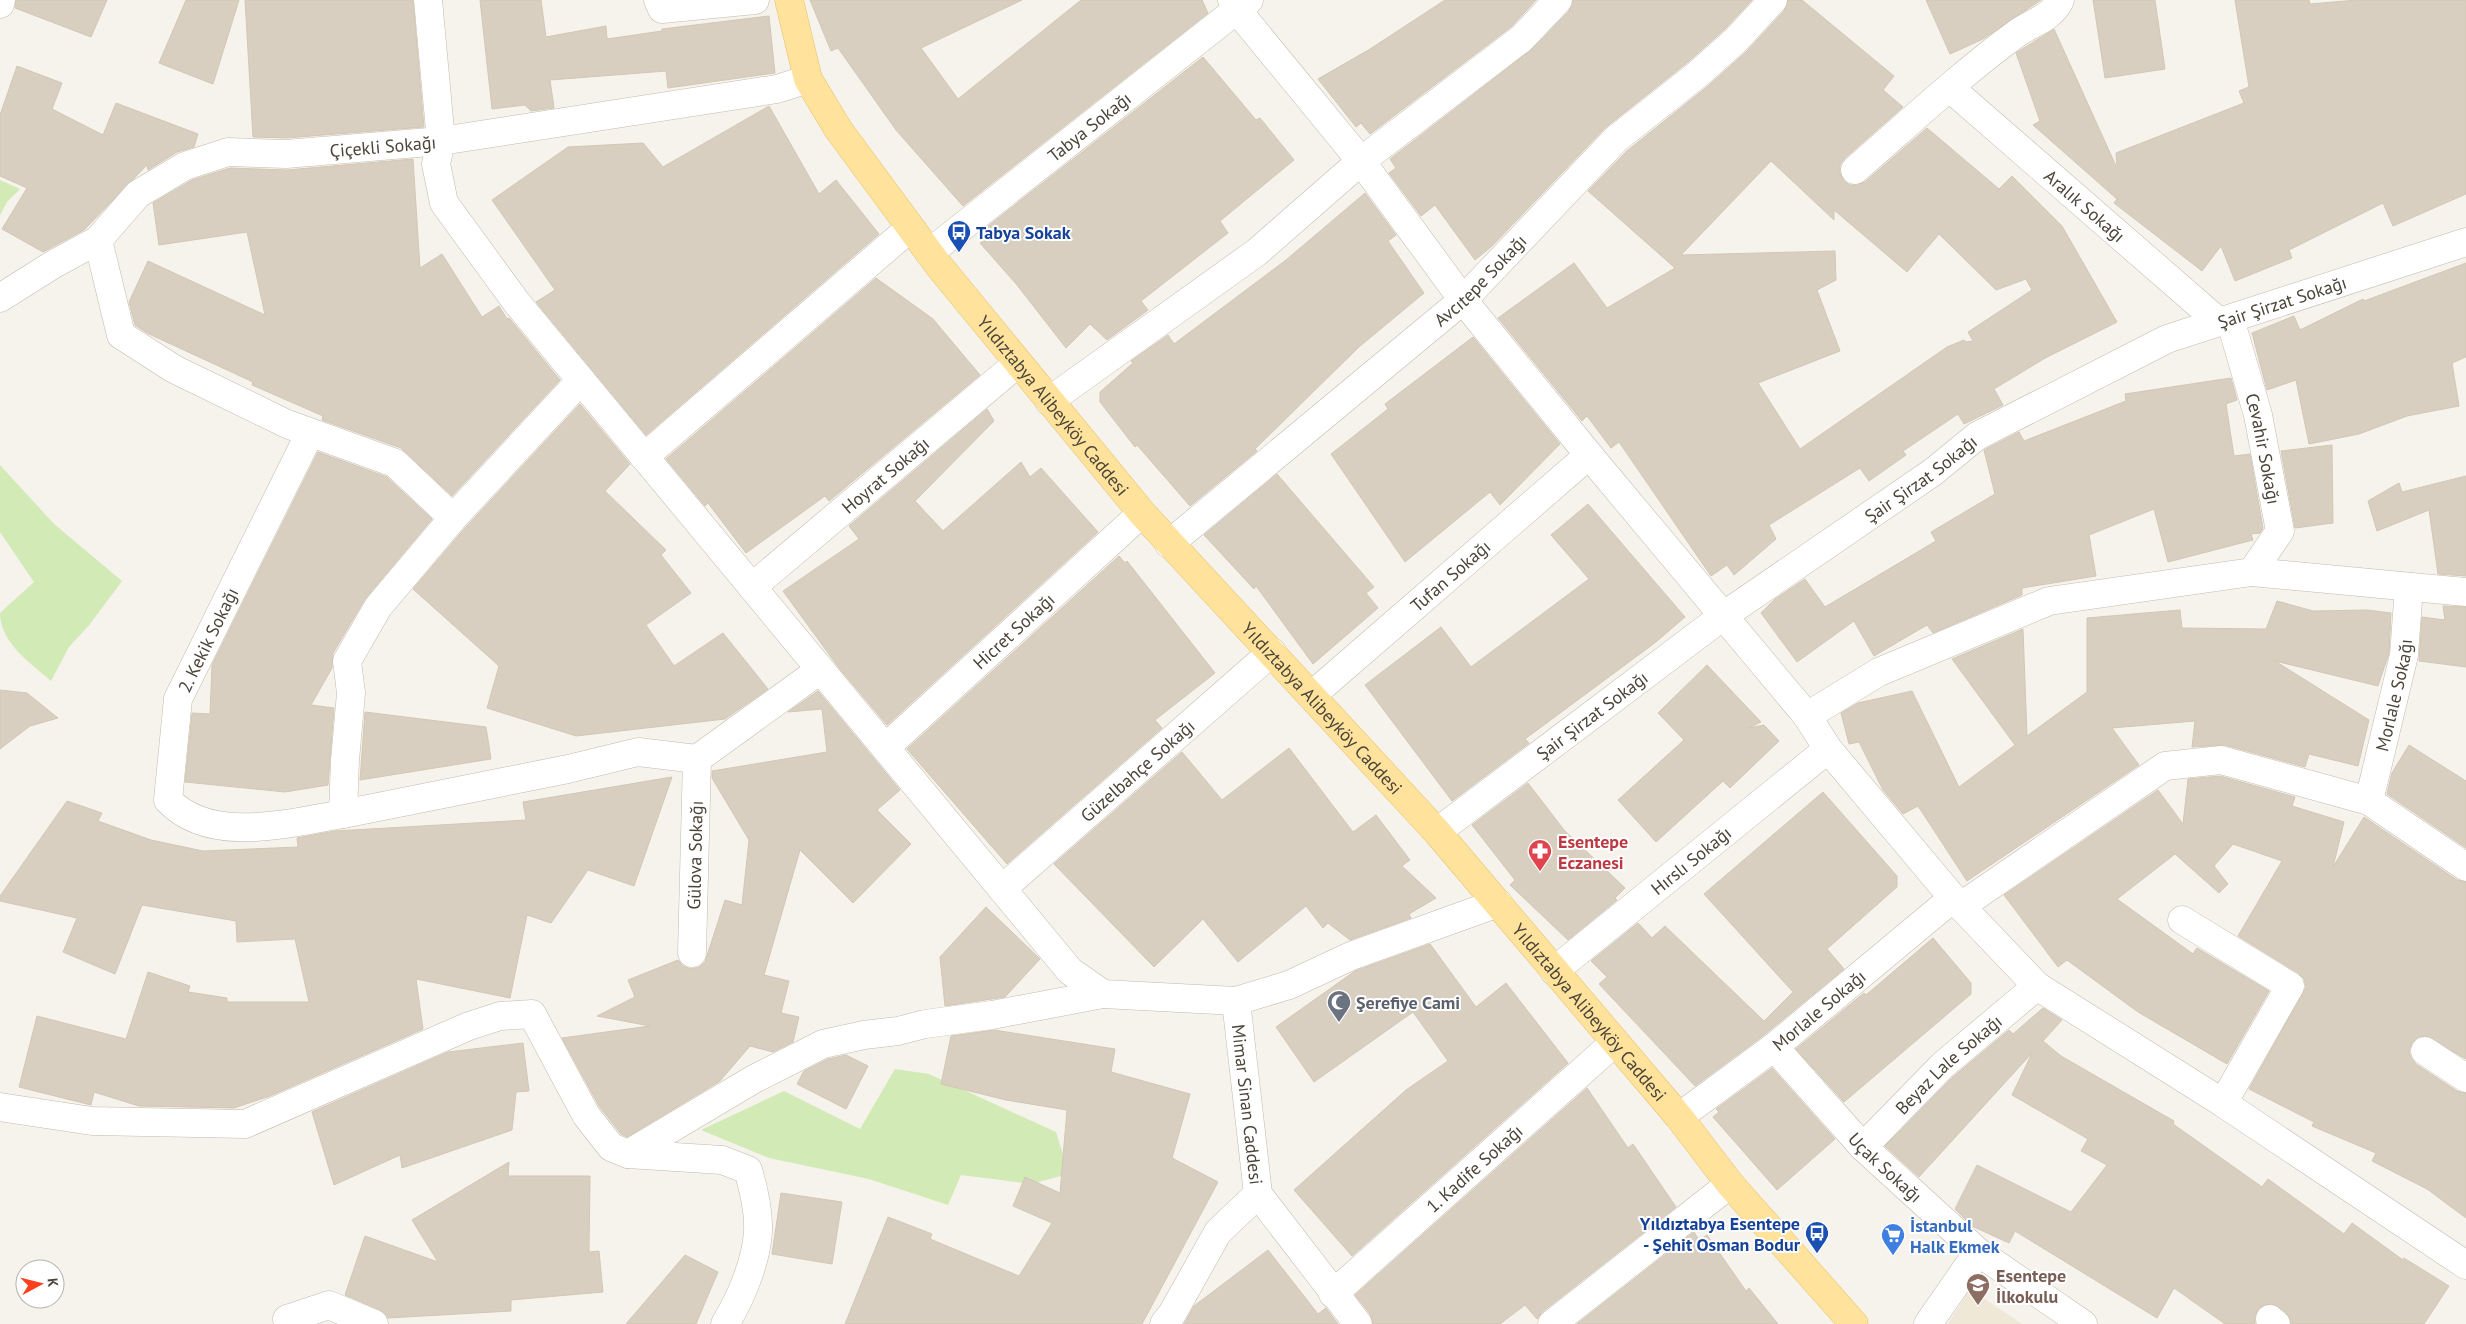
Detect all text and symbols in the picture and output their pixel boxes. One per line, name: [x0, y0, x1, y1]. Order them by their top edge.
street label: Tabya Sokağı: [1043, 86, 1135, 167]
street label: Çiçekli Sokağı: [329, 130, 437, 162]
street label: Aralık Sokağı: [2040, 164, 2130, 247]
bus stop icon: Tabya Sokak: [946, 219, 972, 253]
place label: Tabya Sokak: [976, 221, 1071, 244]
street label: Avcıtepe Sokağı: [1429, 229, 1531, 331]
street label: Şair Şirzat Sokağı: [2215, 270, 2349, 333]
street label: Yıldıztabya Alibeyköy Caddesi: [973, 310, 1134, 500]
street label: Cevahir Sokağı: [2241, 390, 2286, 506]
street label: Şair Şirzat Sokağı: [1860, 430, 1981, 527]
street label: Hoyrat Sokağı: [837, 432, 934, 518]
street label: Tufan Sokağı: [1405, 535, 1495, 616]
street label: 2. Kekik Sokağı: [173, 584, 243, 696]
street label: Hicret Sokağı: [968, 587, 1059, 674]
street label: Yıldıztabya Alibeyköy Caddesi: [1237, 617, 1408, 799]
street label: Morlale Sokağı: [2370, 638, 2417, 753]
street label: Şair Şirzat Sokağı: [1531, 666, 1652, 765]
street label: Güzelbahçe Sokağı: [1075, 714, 1199, 827]
street label: Gülova Sokağı: [682, 800, 707, 910]
street label: Hırslı Sokağı: [1646, 821, 1736, 900]
place label: Esentepe Eczanesi: [1558, 830, 1628, 874]
pharmacy icon: Esentepe Eczanesi: [1527, 838, 1553, 872]
street label: Yıldıztabya Alibeyköy Caddesi: [1508, 918, 1672, 1106]
street label: Morlale Sokağı: [1767, 964, 1870, 1055]
mosque icon: Şerefiye Cami: [1326, 989, 1352, 1023]
place label: Şerefiye Cami: [1356, 991, 1460, 1014]
street label: Beyaz Lale Sokağı: [1890, 1009, 2006, 1119]
street label: Mimar Sinan Caddesi: [1227, 1023, 1268, 1186]
street label: 1. Kadife Sokağı: [1421, 1119, 1527, 1217]
street label: Uçak Sokağı: [1844, 1127, 1927, 1207]
place label: Yıldıztabya Esentepe - Şehit Osman Bodur: [1639, 1212, 1801, 1256]
place label: İstanbul Halk Ekmek: [1910, 1214, 2000, 1258]
bus stop icon: Yıldıztabya Esentepe - Şehit Osman Bodur: [1804, 1220, 1830, 1254]
supermarket icon: İstanbul Halk Ekmek: [1880, 1222, 1906, 1256]
north arrow: [15, 1259, 65, 1309]
place label: Esentepe İlkokulu: [1996, 1264, 2066, 1308]
school or university icon: Esentepe İlkokulu: [1965, 1272, 1991, 1306]
text: K: [43, 1277, 62, 1288]

